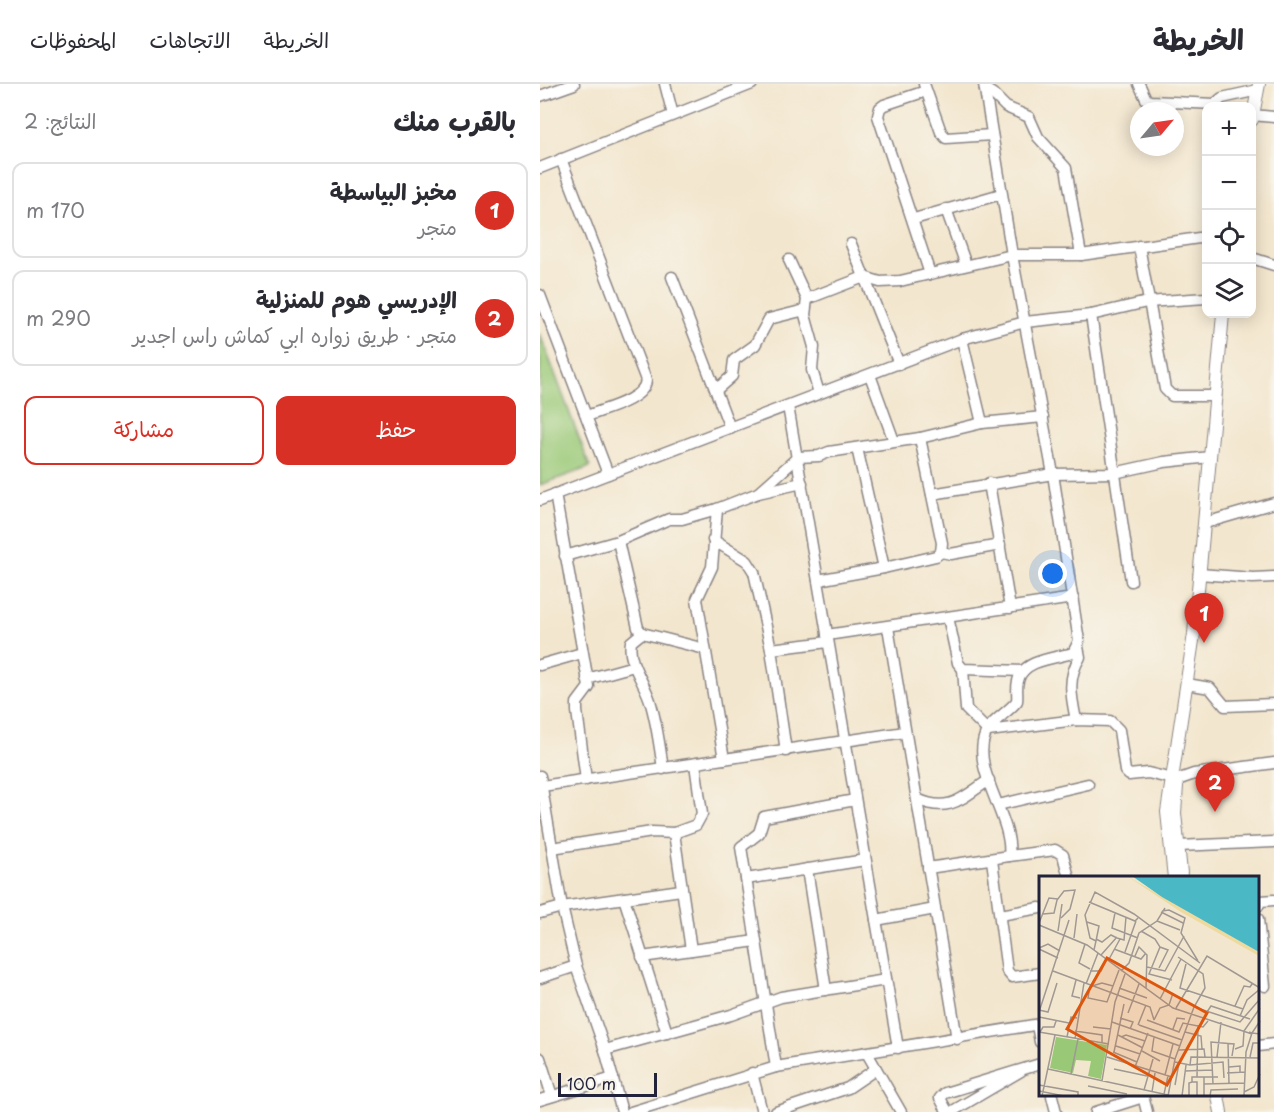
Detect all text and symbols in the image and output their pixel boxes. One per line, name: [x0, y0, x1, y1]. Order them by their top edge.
text: الخريطة: [1153, 17, 1244, 60]
text: المحفوظات: [30, 23, 116, 55]
text: الاتجاهات: [149, 23, 231, 55]
text: الخريطة: [264, 23, 329, 55]
text: بالقرب منك: [394, 101, 516, 140]
north arrow: [1130, 102, 1184, 156]
map controls: [1202, 102, 1256, 318]
button: +: [1202, 102, 1256, 156]
text: النتائج: 2: [24, 106, 97, 136]
button: −: [1202, 156, 1256, 210]
text: مخبز البياسطة: [330, 174, 457, 207]
text: 170 m: [26, 195, 85, 225]
text: 1: [490, 195, 499, 225]
button: locate: [1202, 210, 1256, 264]
text: متجر: [418, 212, 457, 242]
button: layers: [1202, 264, 1256, 318]
text: الإدريسي هوم للمنزلية: [256, 282, 457, 315]
text: 290 m: [26, 303, 91, 333]
text: 2: [487, 303, 502, 333]
text: متجر · طريق زواره ابي كماش راس اجدير: [132, 320, 457, 350]
button: مشاركة: [24, 396, 264, 465]
button: حفظ: [276, 396, 516, 465]
your location: [1038, 559, 1067, 588]
pin: 1: [1184, 594, 1224, 643]
pin: 2: [1196, 762, 1234, 812]
inset map: [1039, 876, 1259, 1097]
scale bar: [558, 1070, 657, 1098]
text: 100 m: [567, 1071, 616, 1095]

